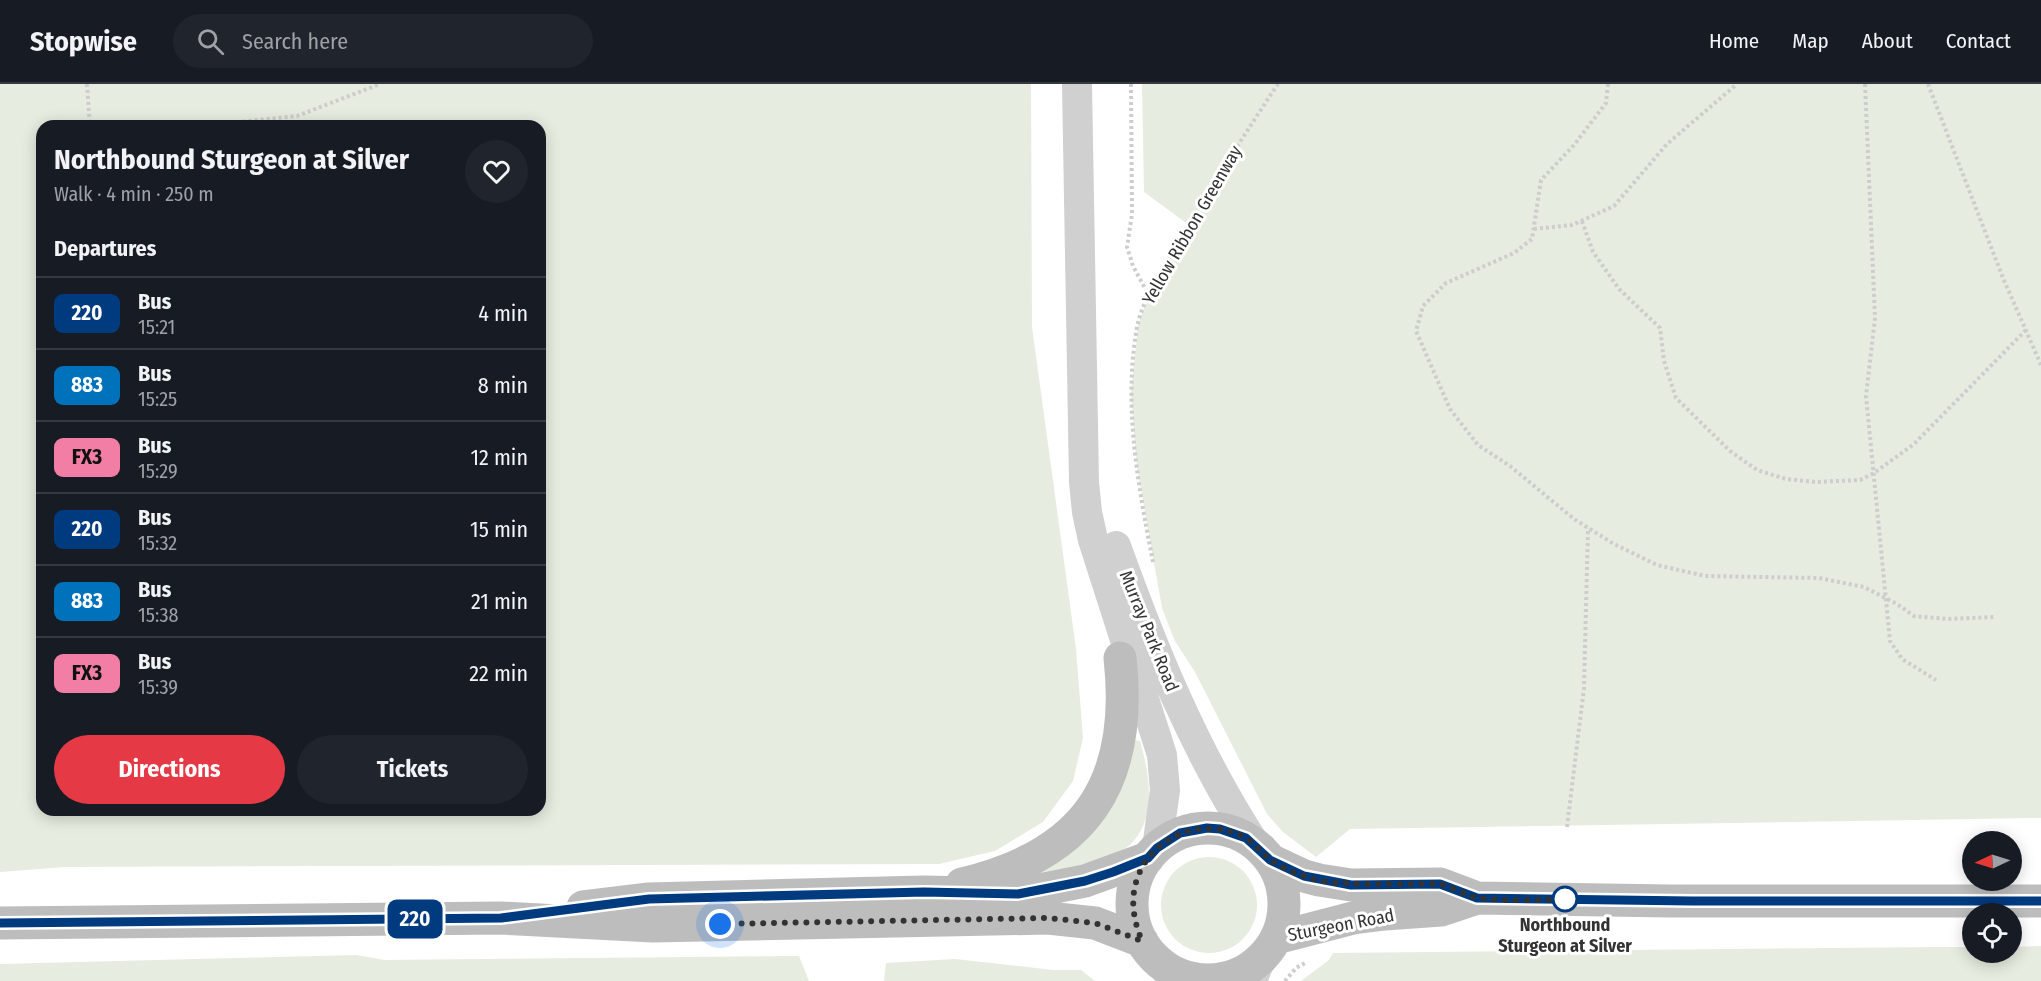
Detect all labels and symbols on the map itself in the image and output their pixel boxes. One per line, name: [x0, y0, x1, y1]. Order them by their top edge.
street label: Yellow Ribbon Greenway: [1138, 142, 1246, 308]
street label: Murray Park Road: [1115, 567, 1183, 695]
north arrow: [1962, 831, 2022, 891]
marker: Northbound Sturgeon at Silver: [1552, 886, 1578, 912]
line badge: 220: [380, 900, 450, 938]
street label: Sturgeon Road: [1286, 904, 1396, 946]
your location: [705, 909, 735, 939]
place label: Northbound Sturgeon at Silver: [1498, 914, 1632, 957]

